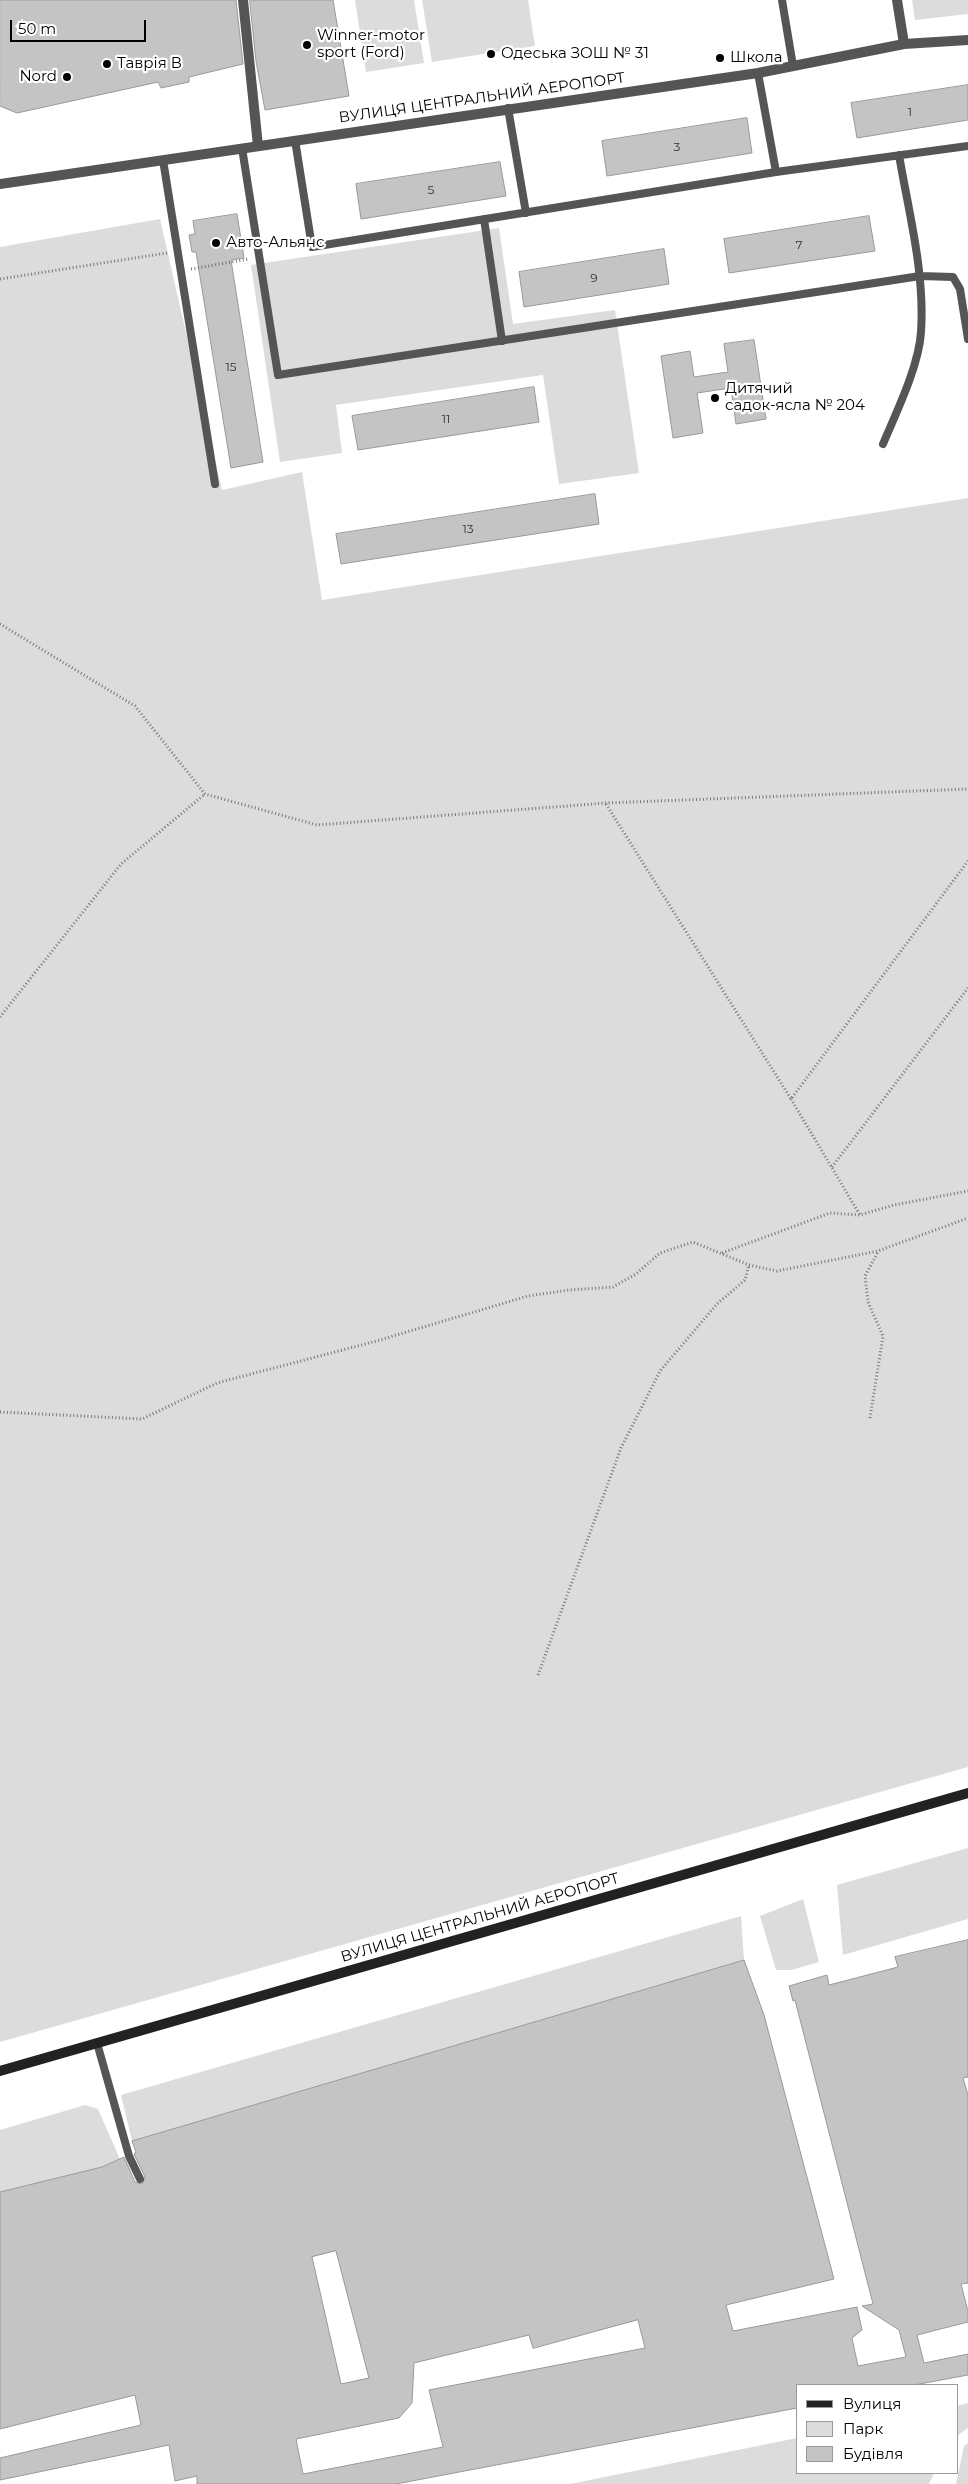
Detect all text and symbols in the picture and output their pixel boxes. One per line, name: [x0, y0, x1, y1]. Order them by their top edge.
scale bar: [12, 10, 149, 42]
text: 50 m: [18, 19, 56, 38]
place label: Winner-motor sport (Ford): [317, 27, 425, 62]
marker: Winner-motor sport (Ford): [301, 39, 313, 51]
place label: Одеська ЗОШ № 31: [501, 45, 649, 63]
marker: Одеська ЗОШ № 31: [485, 48, 497, 60]
place label: Школа: [730, 49, 783, 67]
marker: Школа: [714, 52, 726, 64]
place label: Таврія В: [117, 55, 182, 73]
marker: Таврія В: [101, 58, 113, 70]
place label: Nord: [19, 68, 57, 86]
street label: ВУЛИЦЯ ЦЕНТРАЛЬНИЙ АЕРОПОРТ: [338, 69, 626, 127]
marker: Nord: [61, 71, 73, 83]
house number: 1: [908, 105, 912, 119]
house number: 3: [674, 140, 680, 154]
house number: 5: [428, 183, 434, 197]
place label: Авто-Альянс: [226, 234, 324, 252]
marker: Авто-Альянс: [210, 237, 222, 249]
house number: 7: [795, 238, 803, 252]
house number: 9: [590, 271, 598, 285]
house number: 15: [225, 360, 237, 374]
place label: Дитячий садок-ясла № 204: [725, 380, 865, 415]
marker: Дитячий садок-ясла № 204: [709, 392, 721, 404]
house number: 11: [442, 412, 450, 426]
house number: 13: [462, 522, 474, 536]
street label: ВУЛИЦЯ ЦЕНТРАЛЬНИЙ АЕРОПОРТ: [339, 1870, 621, 1966]
legend: [796, 2384, 958, 2474]
text: Вулиця: [843, 2394, 901, 2413]
text: Парк: [843, 2419, 883, 2438]
text: Будівля: [843, 2444, 903, 2463]

